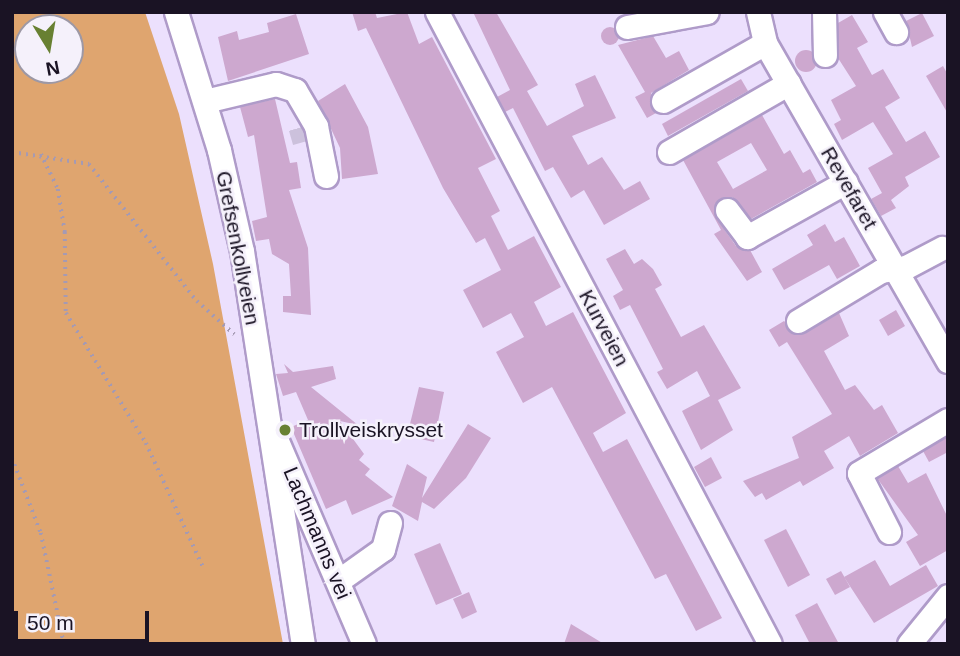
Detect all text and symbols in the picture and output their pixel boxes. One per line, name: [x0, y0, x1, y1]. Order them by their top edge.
north arrow: [14, 14, 84, 84]
text: N: [44, 57, 61, 80]
street label: Revefaret: [815, 142, 883, 234]
street label: Grefsenkollveien: [211, 169, 265, 327]
street label: Kurveien: [573, 285, 635, 371]
place label: Trollveiskrysset: [299, 417, 443, 443]
marker: Trollveiskrysset: [277, 422, 293, 438]
street label: Lachmanns vei: [278, 463, 356, 603]
scale bar: [18, 596, 152, 640]
text: 50 m: [27, 611, 74, 634]

